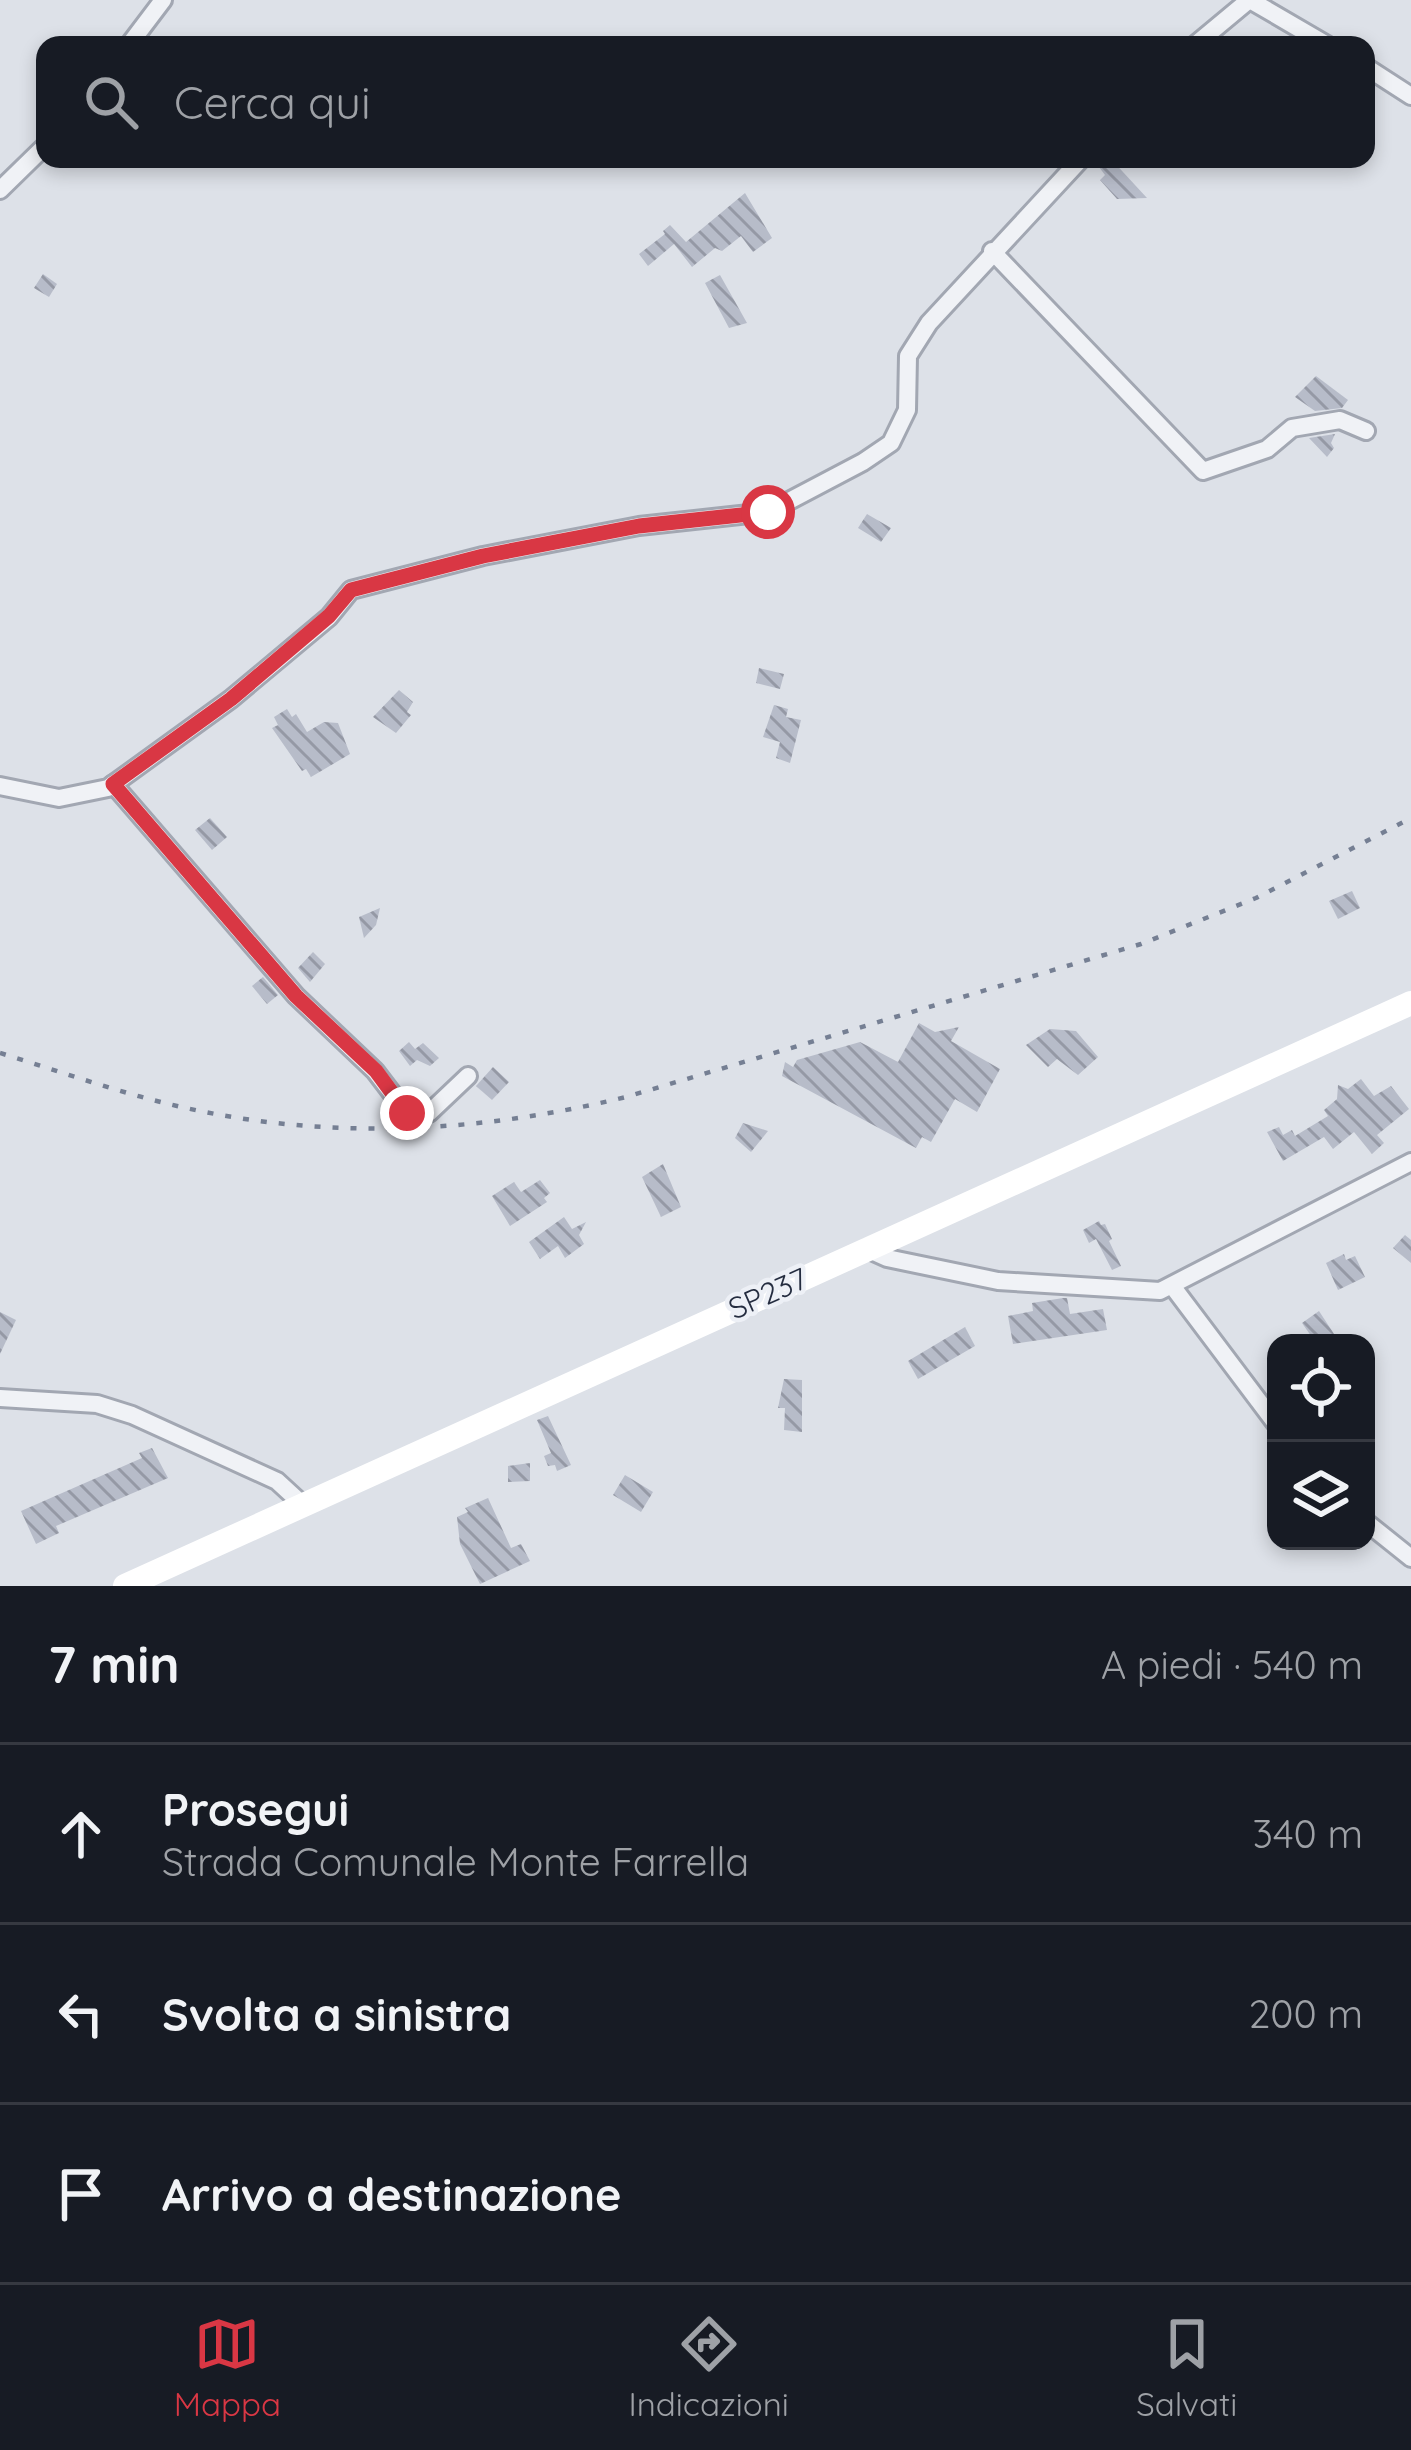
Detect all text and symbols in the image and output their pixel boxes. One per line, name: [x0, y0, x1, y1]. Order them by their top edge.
search box: [36, 36, 1375, 168]
icon: search: [78, 69, 144, 135]
text: Cerca qui: [174, 74, 371, 130]
route start: [741, 485, 795, 539]
route end: [380, 1086, 434, 1140]
street label: SP237: [722, 1259, 813, 1327]
map controls: [1267, 1334, 1375, 1550]
button: locate: [1267, 1334, 1375, 1442]
button: layers: [1267, 1442, 1375, 1550]
text: 7 min: [48, 1632, 180, 1696]
text: A piedi · 540 m: [1101, 1640, 1363, 1689]
text: Prosegui: [162, 1781, 349, 1837]
icon: ahead: [48, 1801, 114, 1867]
text: 340 m: [1253, 1809, 1363, 1858]
text: Strada Comunale Monte Farrella: [162, 1837, 749, 1886]
icon: left: [48, 1981, 114, 2047]
text: Svolta a sinistra: [162, 1986, 511, 2042]
text: 200 m: [1249, 1989, 1363, 2038]
icon: arrive: [48, 2161, 114, 2227]
text: Arrivo a destinazione: [162, 2166, 622, 2222]
tab: Mappa: [174, 2311, 281, 2424]
tab: Indicazioni: [628, 2311, 789, 2424]
tab: Salvati: [1136, 2311, 1237, 2424]

